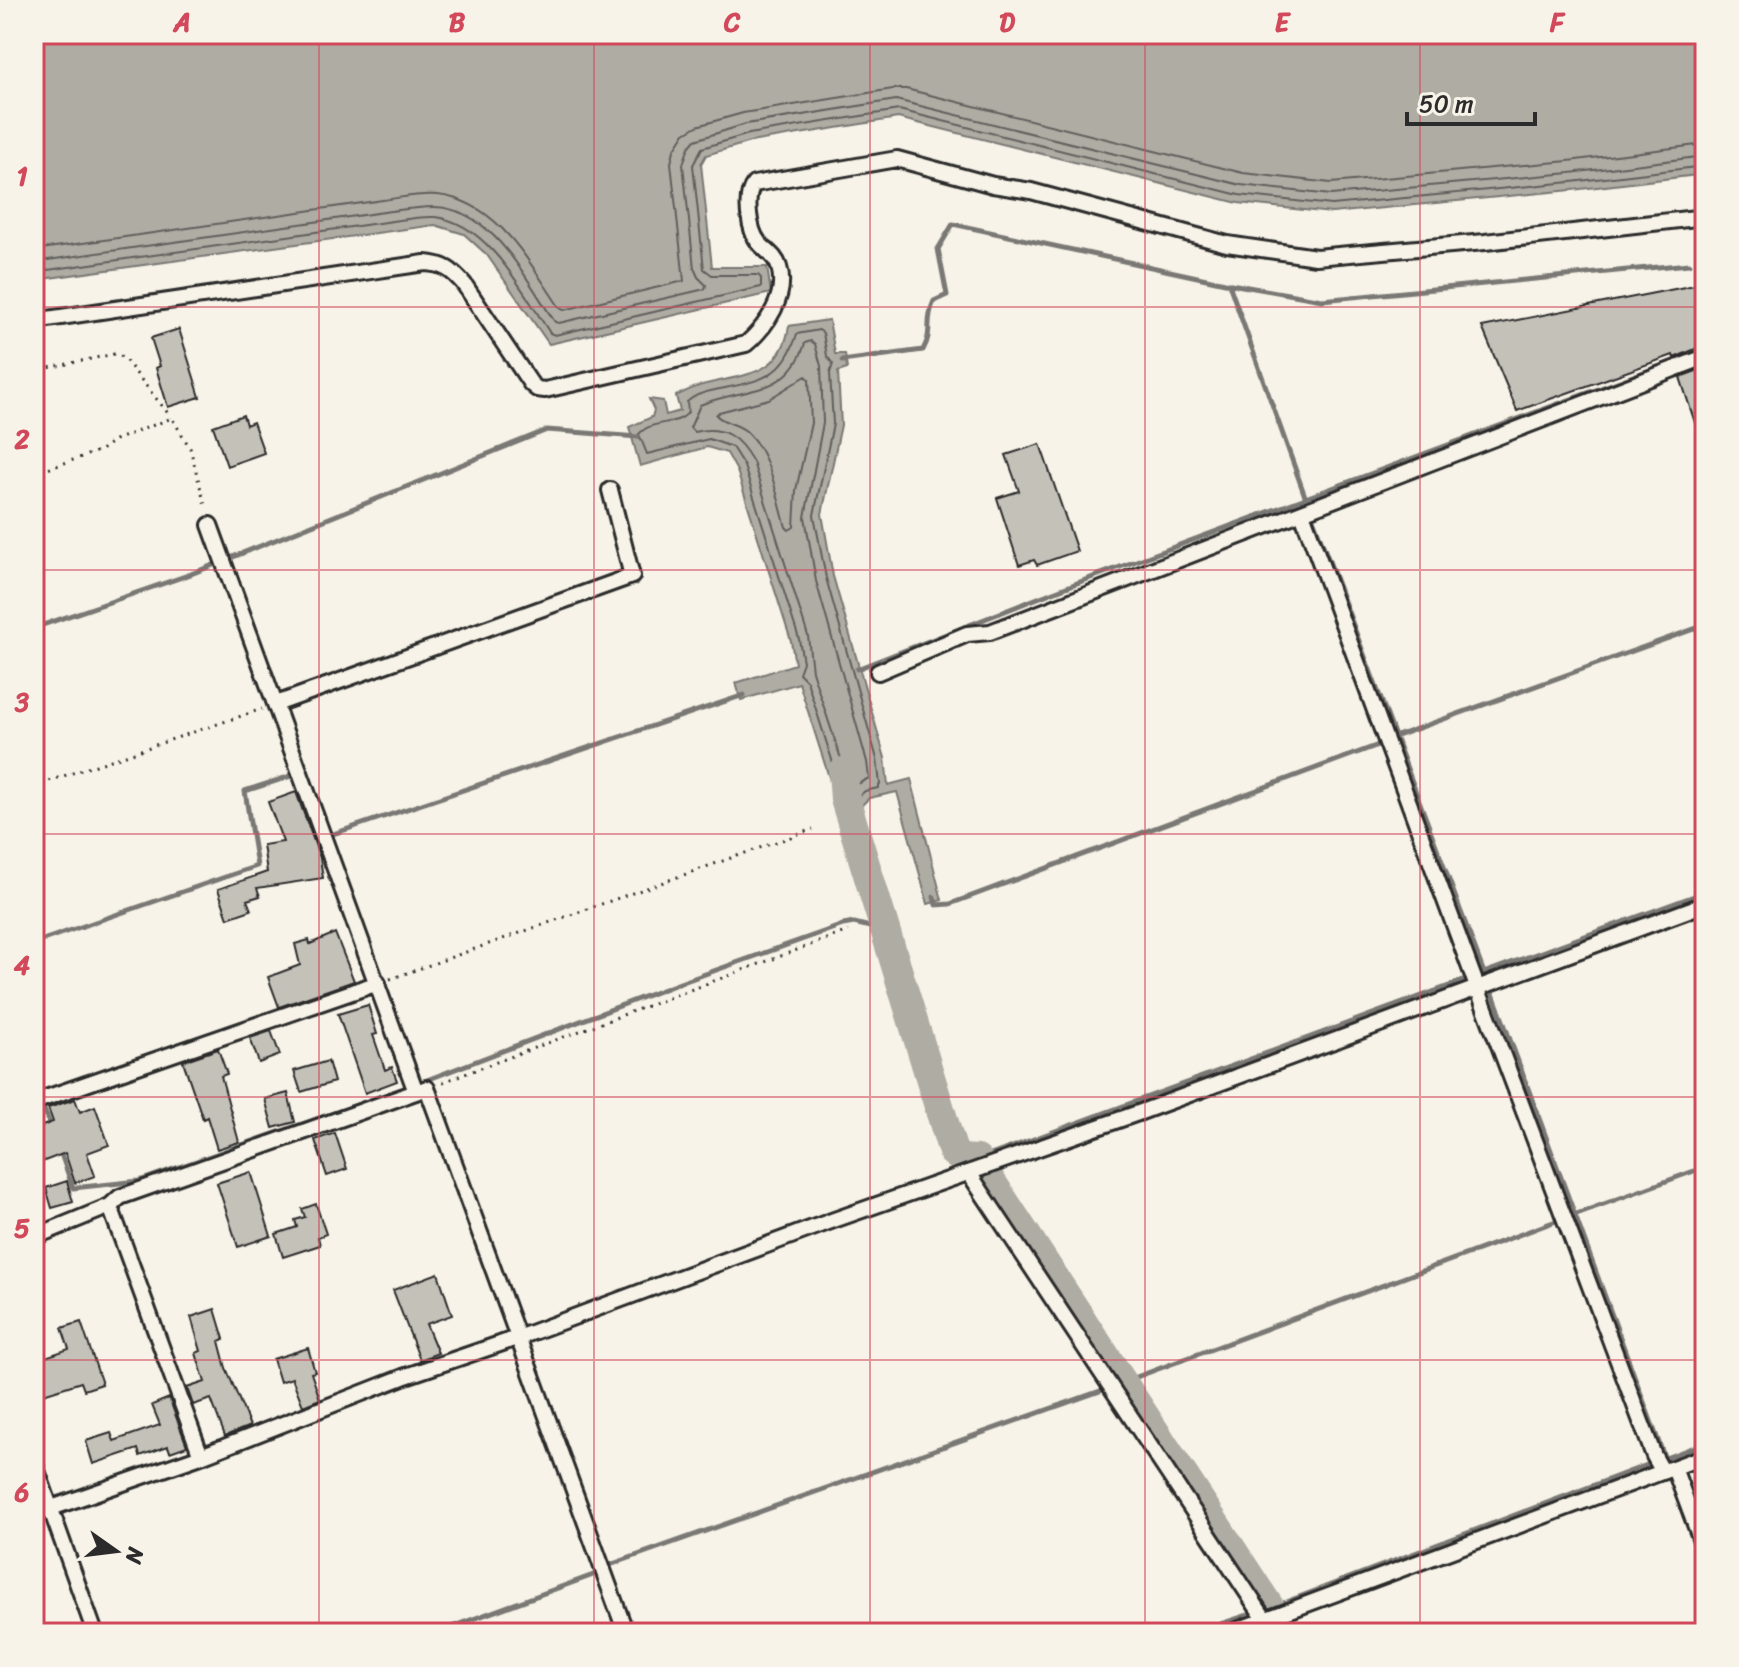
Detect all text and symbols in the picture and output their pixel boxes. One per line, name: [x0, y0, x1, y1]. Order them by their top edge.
text: A: [172, 0, 191, 45]
text: B: [449, 0, 466, 45]
text: C: [723, 0, 741, 45]
text: D: [999, 0, 1015, 45]
text: E: [1275, 0, 1292, 45]
text: F: [1549, 0, 1566, 45]
scale bar: [1407, 76, 1535, 126]
text: 50 m: [1419, 83, 1474, 125]
text: 1: [16, 153, 28, 199]
text: 2: [13, 416, 30, 462]
text: 3: [14, 679, 30, 725]
text: 4: [14, 942, 30, 988]
text: 5: [14, 1205, 30, 1251]
text: 6: [14, 1469, 30, 1515]
north arrow: [76, 1511, 156, 1591]
text: N: [114, 1543, 156, 1569]

